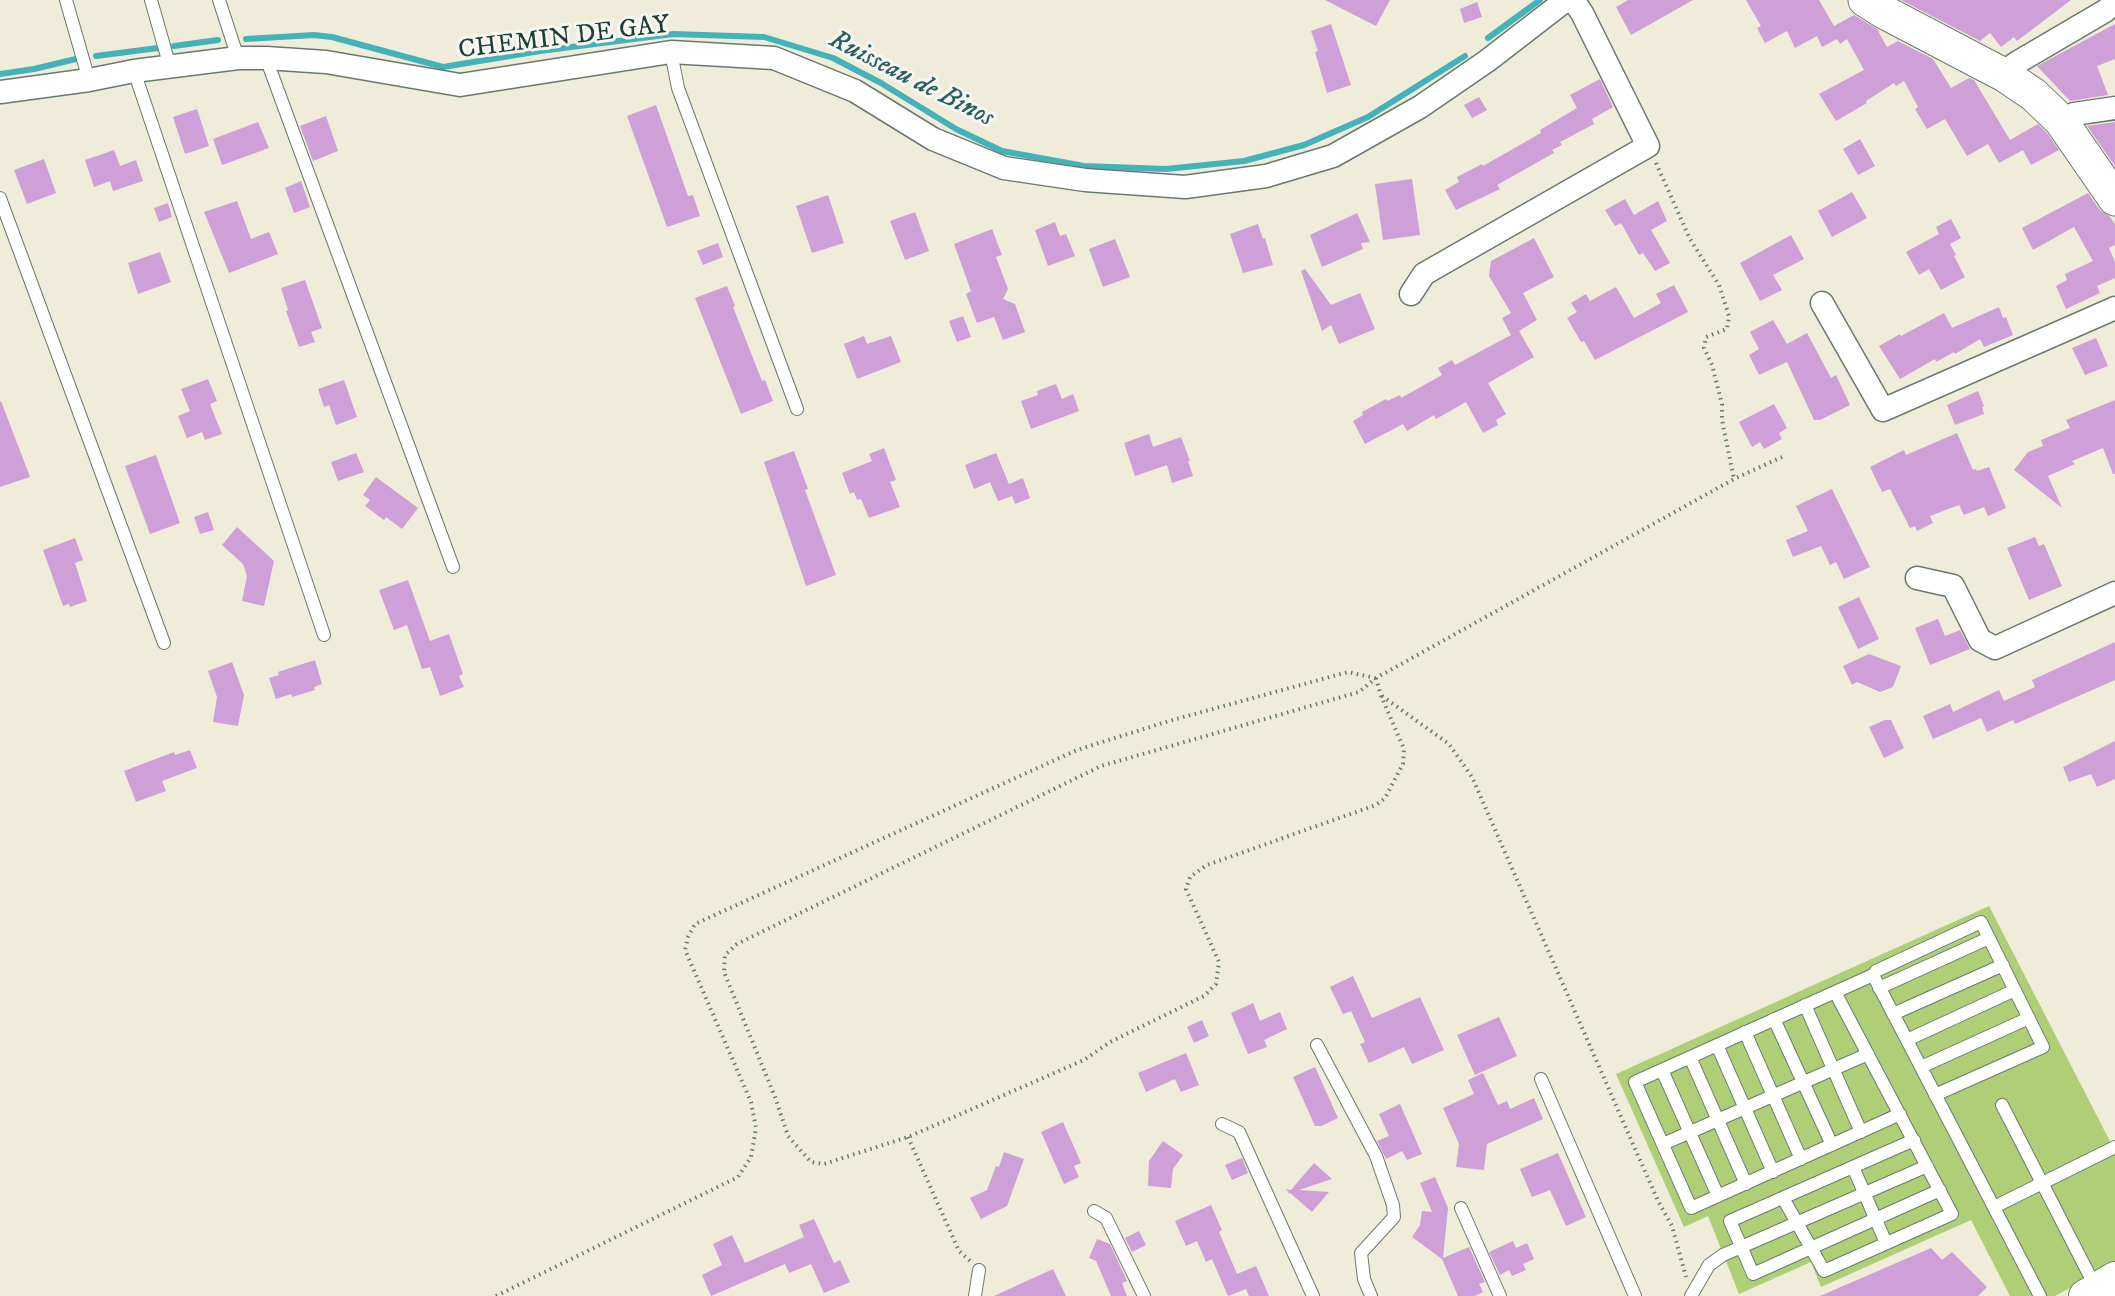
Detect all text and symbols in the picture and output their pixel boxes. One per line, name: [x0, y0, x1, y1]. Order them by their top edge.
street label: CHEMIN DE GAY: [457, 11, 671, 67]
water label: Ruisseau de Binos: [823, 25, 999, 135]

